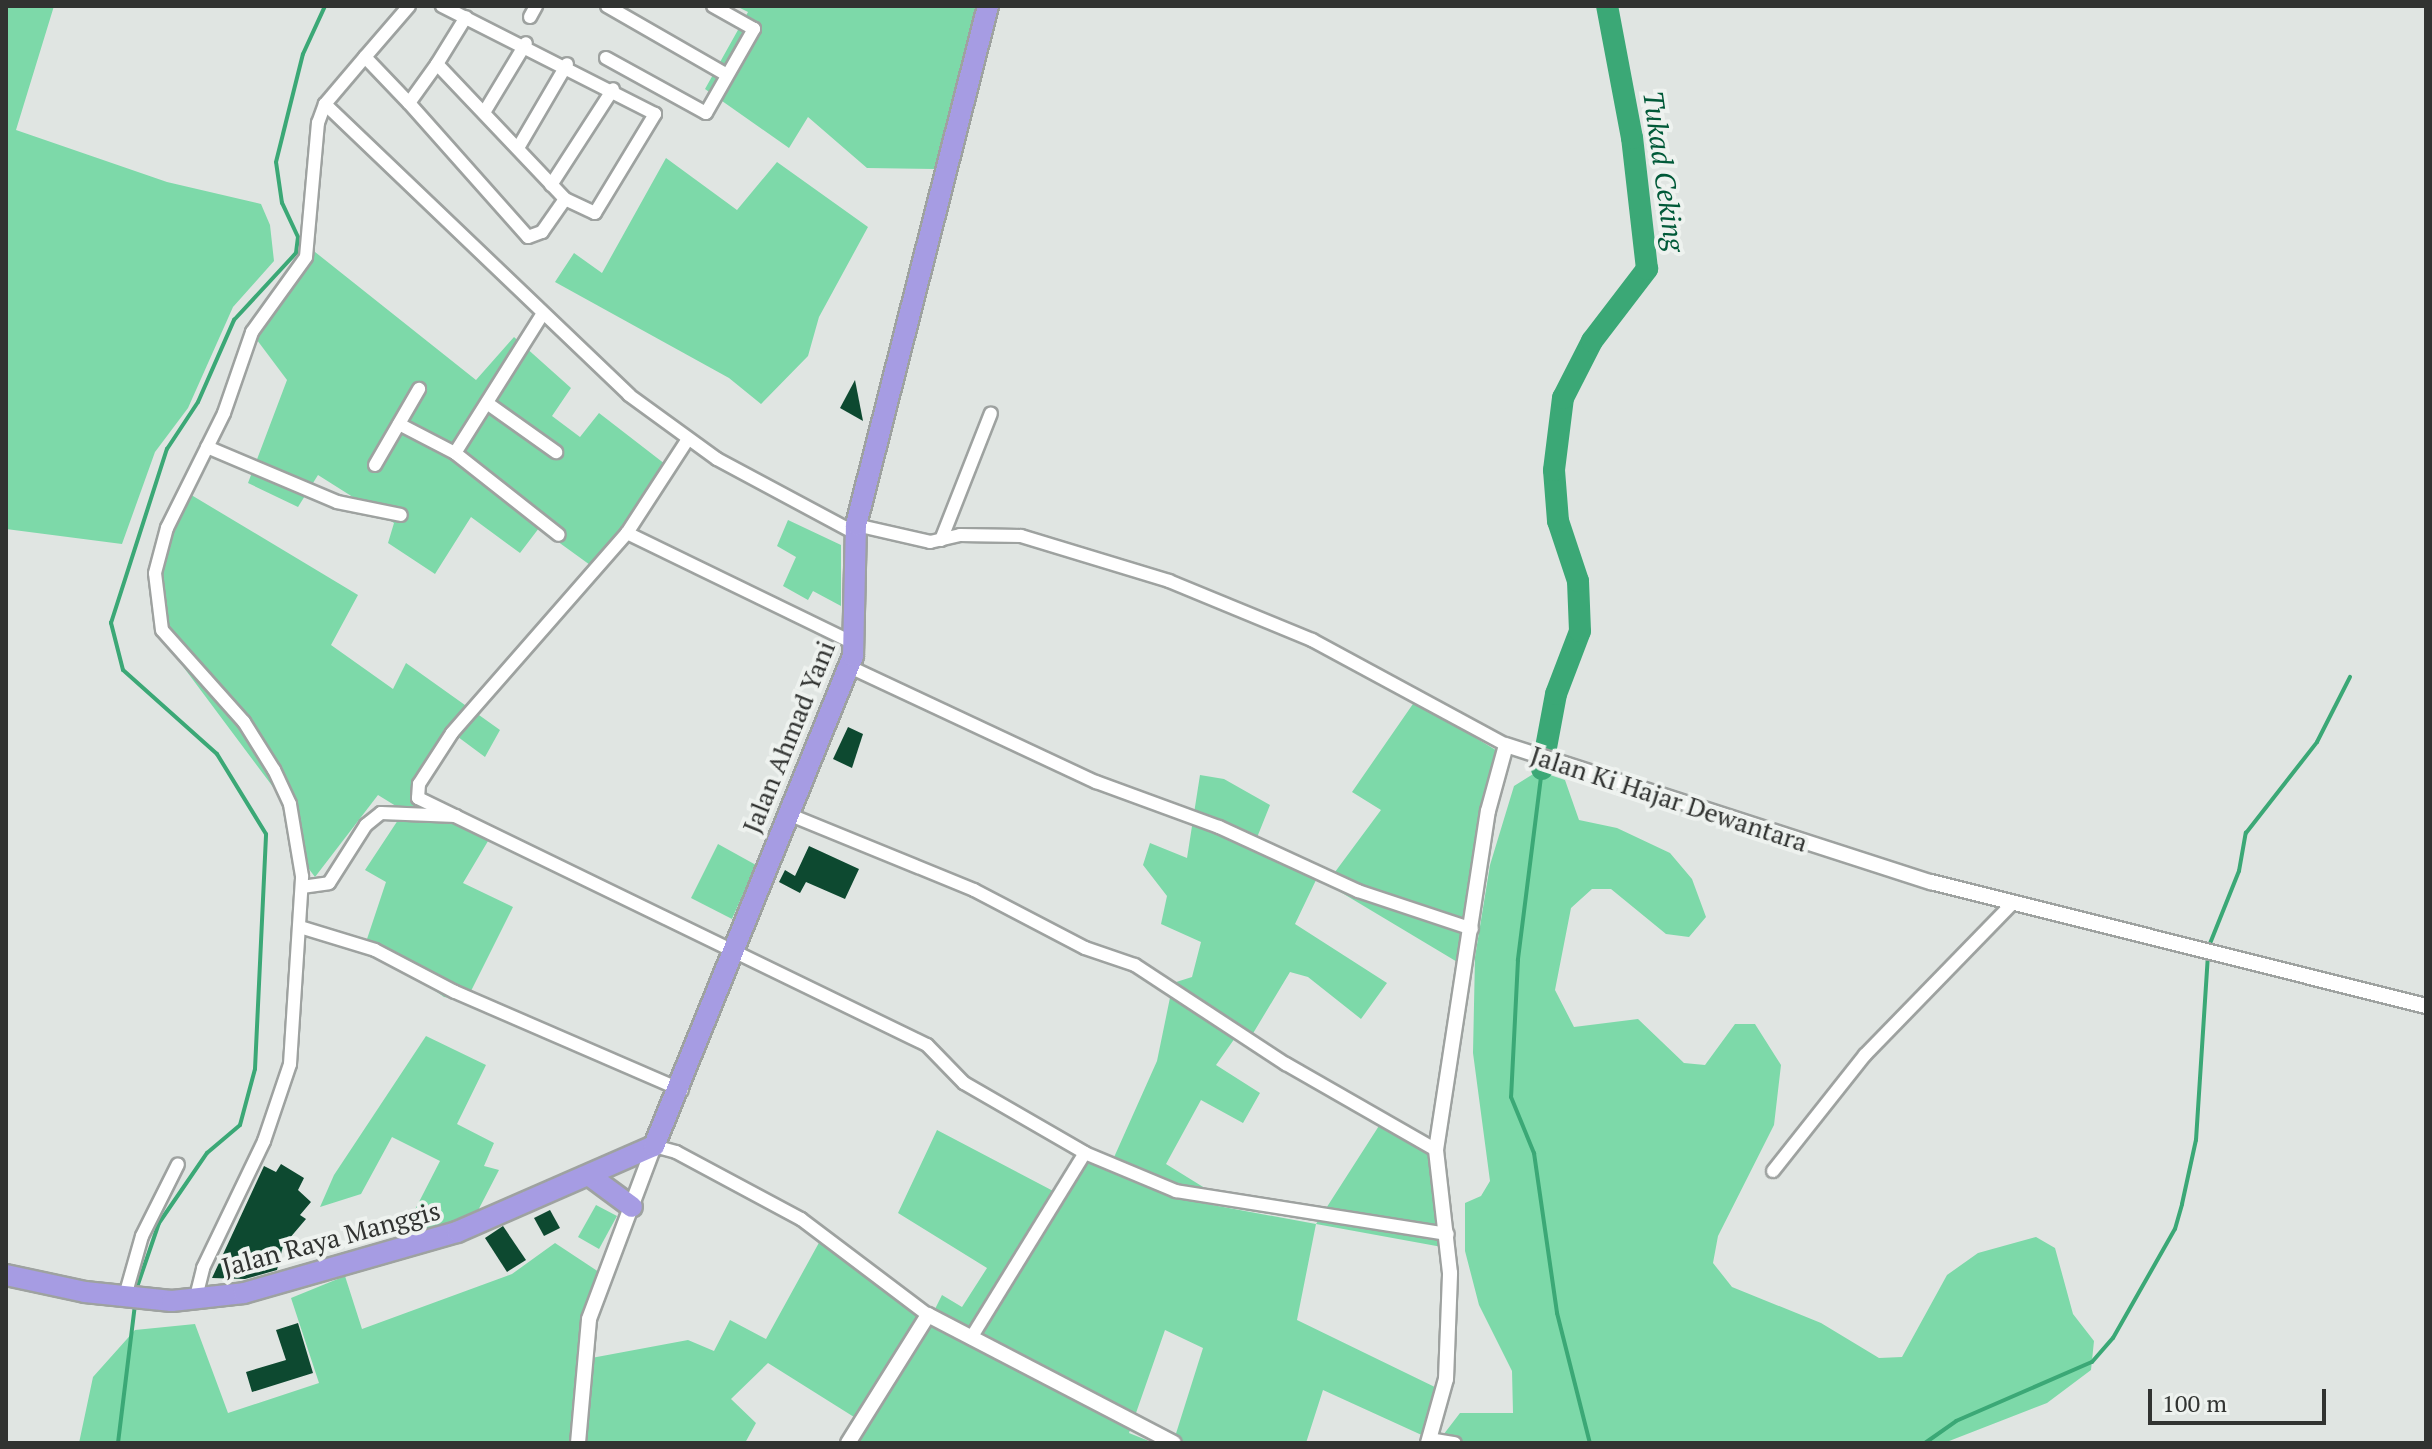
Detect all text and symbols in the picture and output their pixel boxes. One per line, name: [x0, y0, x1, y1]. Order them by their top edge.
water label: Tukad Ceking: [1636, 88, 1692, 254]
street label: Jalan Ahmad Yani: [736, 636, 842, 838]
street label: Jalan Ki Hajar Dewantara: [1527, 739, 1811, 859]
street label: Jalan Raya Manggis: [219, 1195, 443, 1283]
scale bar: [2152, 1373, 2330, 1423]
text: 100 m: [2162, 1387, 2227, 1419]

